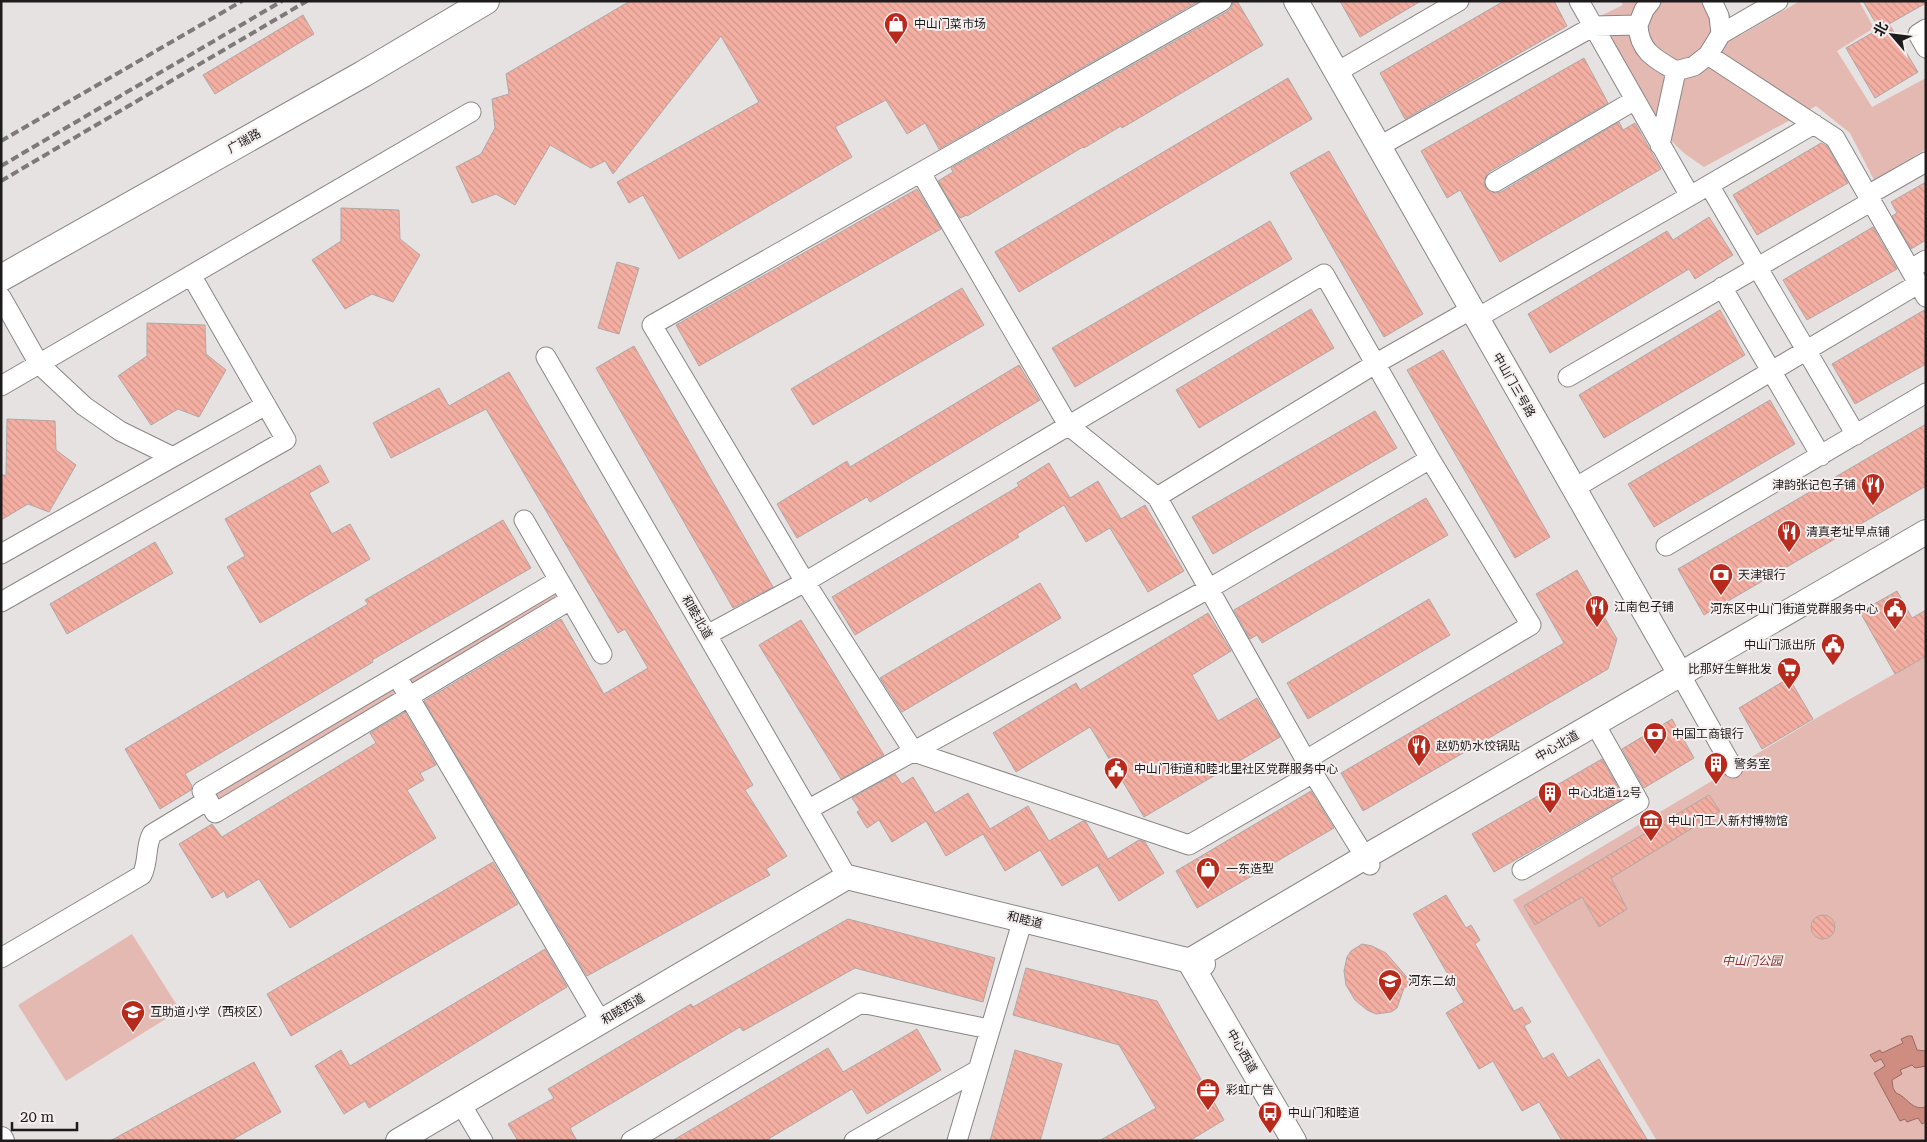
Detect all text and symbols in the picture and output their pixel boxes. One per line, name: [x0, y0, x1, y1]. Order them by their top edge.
north arrow: [1867, 10, 1917, 60]
shop icon: 中山门菜市场: [883, 11, 909, 45]
place label: 中山门菜市场: [914, 17, 986, 31]
text: 北: [1870, 19, 1891, 39]
street label: 广瑞路: [225, 126, 263, 156]
street label: 中山门三号路: [1490, 350, 1538, 420]
restaurant icon: 津韵张记包子铺: [1860, 472, 1886, 506]
place label: 津韵张记包子铺: [1772, 478, 1856, 492]
restaurant icon: 清真老址早点铺: [1776, 519, 1802, 553]
place label: 清真老址早点铺: [1806, 525, 1890, 539]
bank icon: 天津银行: [1708, 562, 1734, 596]
place label: 天津银行: [1738, 568, 1786, 582]
street label: 和睦北道: [679, 593, 715, 641]
restaurant icon: 江南包子铺: [1584, 594, 1610, 628]
public building icon: 河东区中山门街道党群服务中心: [1882, 596, 1908, 630]
place label: 江南包子铺: [1614, 600, 1674, 614]
place label: 河东区中山门街道党群服务中心: [1710, 602, 1878, 616]
public building icon: 中山门派出所: [1820, 632, 1846, 666]
place label: 中山门派出所: [1744, 638, 1816, 652]
supermarket icon: 比那好生鲜批发: [1776, 656, 1802, 690]
place label: 比那好生鲜批发: [1688, 662, 1772, 676]
bank icon: 中国工商银行: [1642, 721, 1668, 755]
place label: 中国工商银行: [1672, 727, 1744, 741]
street label: 中心北道: [1533, 728, 1581, 764]
restaurant icon: 赵奶奶水饺锅贴: [1406, 733, 1432, 767]
place label: 赵奶奶水饺锅贴: [1436, 739, 1520, 753]
building icon: 警务室: [1703, 751, 1729, 785]
public building icon: 中山门街道和睦北里社区党群服务中心: [1103, 756, 1129, 790]
place label: 警务室: [1734, 757, 1770, 771]
place label: 中山门街道和睦北里社区党群服务中心: [1134, 762, 1338, 776]
building icon: 中心北道12号: [1537, 780, 1563, 814]
place label: 中心北道12号: [1568, 786, 1641, 800]
museum icon: 中山门工人新村博物馆: [1638, 808, 1664, 842]
place label: 中山门工人新村博物馆: [1668, 814, 1788, 828]
shop icon: 一东造型: [1195, 856, 1221, 890]
place label: 一东造型: [1226, 862, 1274, 876]
street label: 和睦道: [1006, 909, 1044, 931]
park label: 中山门公园: [1722, 954, 1784, 968]
school or university icon: 河东二幼: [1377, 968, 1403, 1002]
place label: 河东二幼: [1408, 974, 1456, 988]
street label: 和睦西道: [599, 991, 647, 1027]
school or university icon: 互助道小学（西校区）: [120, 999, 146, 1033]
place label: 互助道小学（西校区）: [150, 1005, 270, 1019]
street label: 中心西道: [1224, 1027, 1260, 1075]
office icon: 彩虹广告: [1195, 1077, 1221, 1111]
place label: 彩虹广告: [1226, 1083, 1274, 1097]
scale bar: [12, 1100, 78, 1132]
bus stop icon: 中山门和睦道: [1257, 1100, 1283, 1134]
place label: 中山门和睦道: [1288, 1106, 1360, 1120]
text: 20 m: [20, 1108, 55, 1126]

